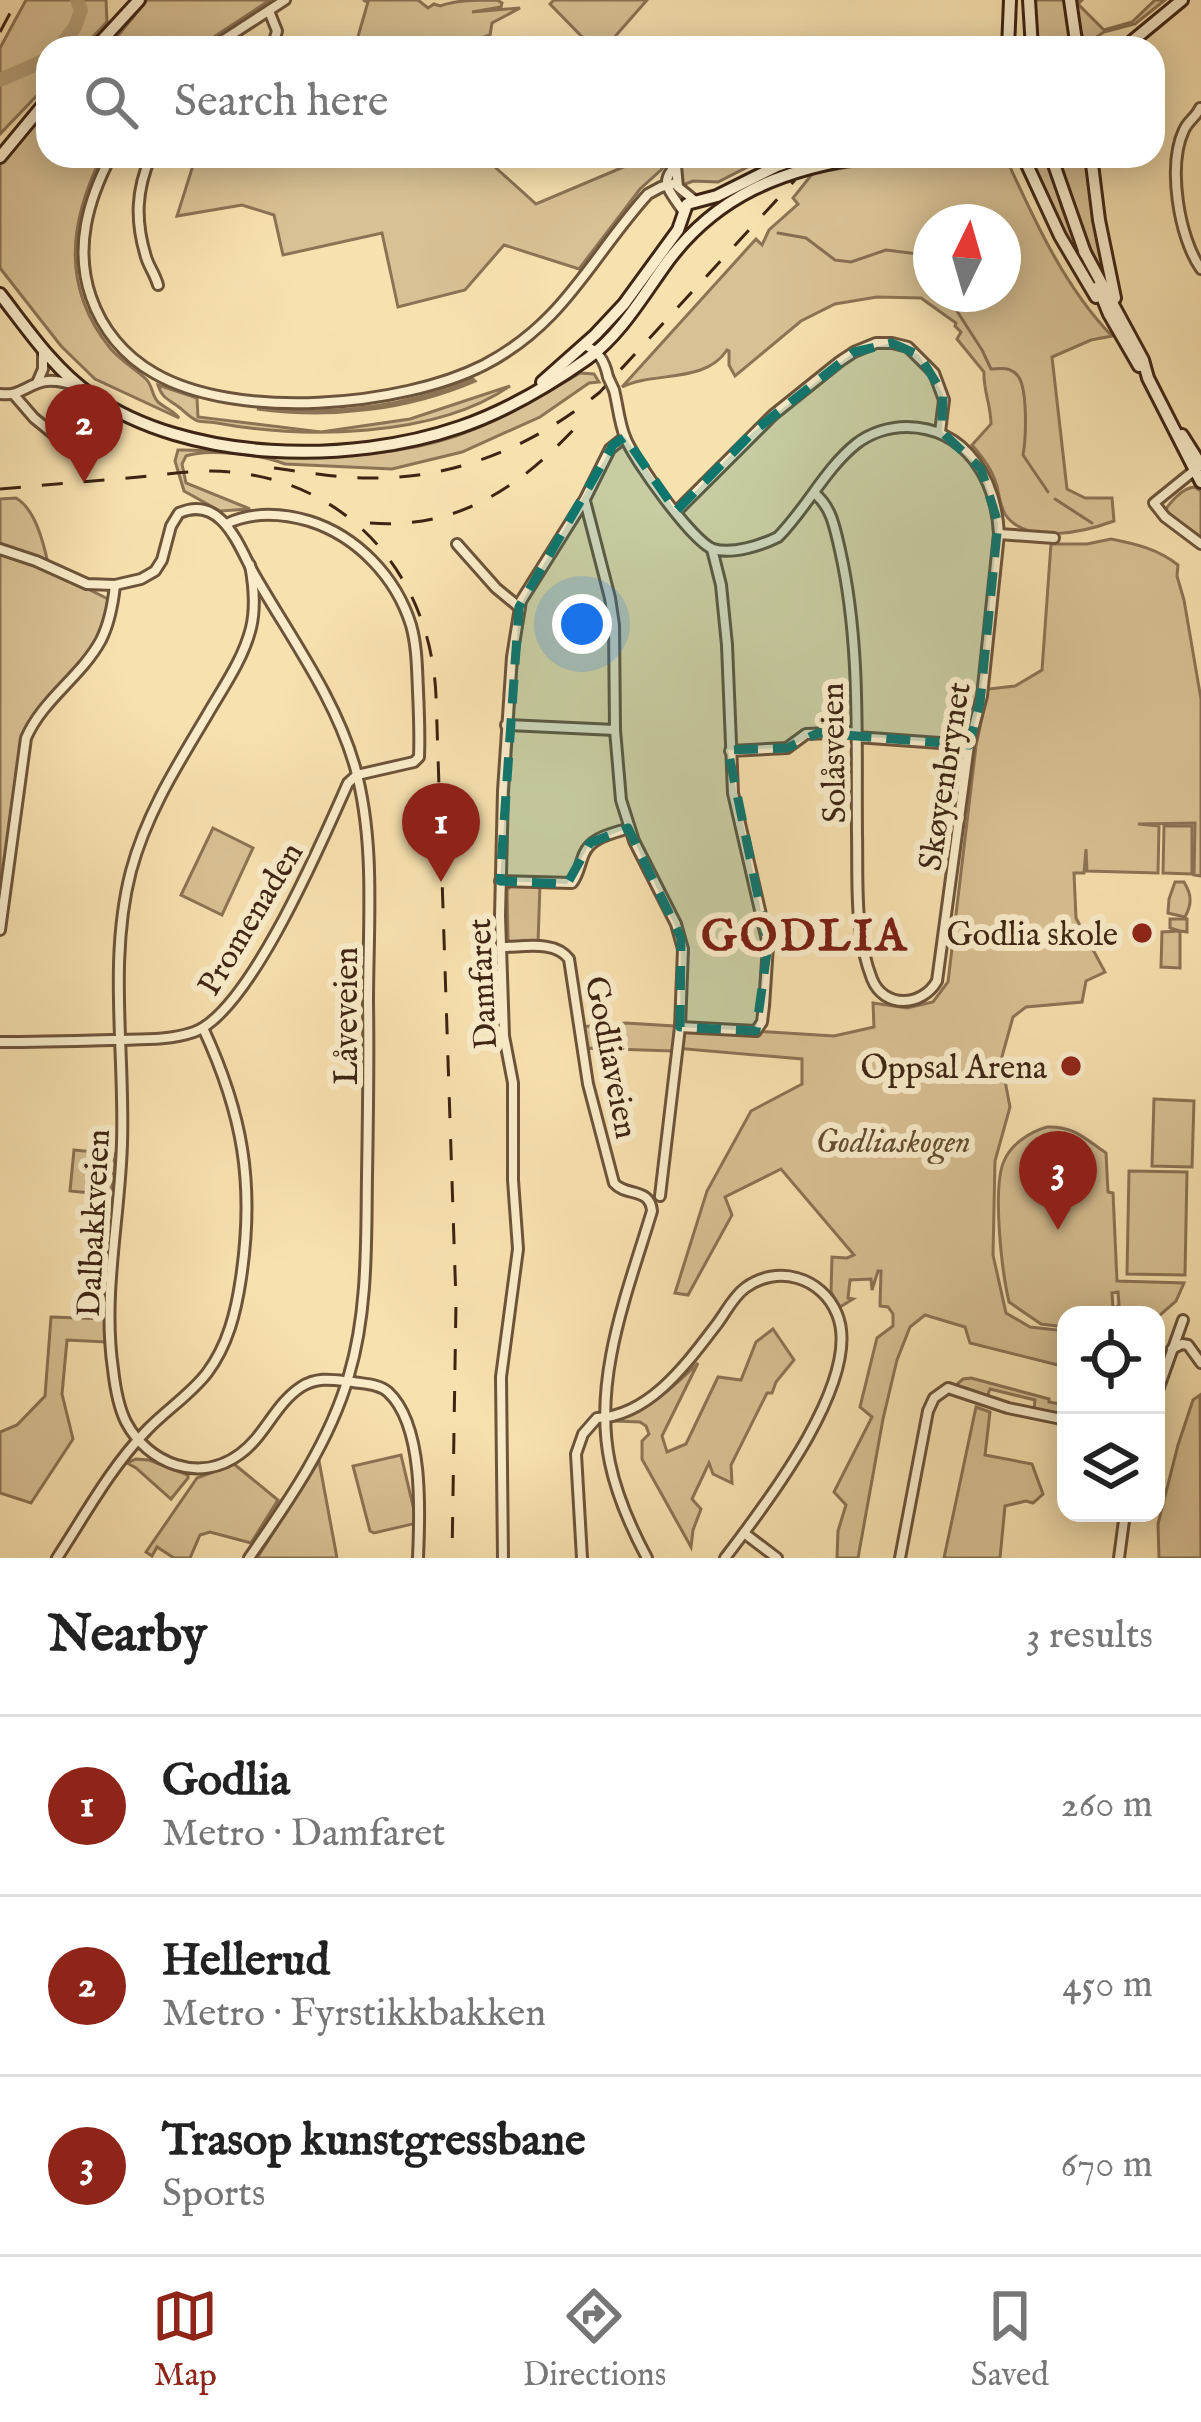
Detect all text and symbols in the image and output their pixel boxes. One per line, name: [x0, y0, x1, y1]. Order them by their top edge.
search box: [36, 36, 1165, 168]
icon: search: [78, 69, 144, 135]
text: Search here: [174, 74, 388, 131]
north arrow: [913, 204, 1021, 312]
pin: 2: [45, 384, 123, 483]
your location: [552, 594, 612, 654]
street label: Skøyenbrynet: [910, 679, 982, 874]
street label: Solåsveien: [813, 682, 857, 824]
pin: 1: [402, 783, 480, 882]
street label: Promenaden: [189, 835, 314, 1004]
district label: GODLIA: [701, 909, 909, 966]
place label: Godlia skole: [946, 915, 1118, 957]
street label: Damfaret: [460, 917, 508, 1050]
marker: Godlia skole: [1129, 920, 1155, 946]
street label: Låveveien: [327, 947, 369, 1085]
street label: Godliaveien: [574, 973, 646, 1142]
place label: Oppsal Arena: [860, 1048, 1048, 1090]
marker: Oppsal Arena: [1058, 1053, 1084, 1079]
park label: Godliaskogen: [815, 1122, 971, 1164]
street label: Dalbakkveien: [69, 1128, 121, 1318]
pin: 3: [1019, 1131, 1097, 1230]
map controls: [1057, 1306, 1165, 1522]
button: locate: [1057, 1306, 1165, 1414]
button: layers: [1057, 1414, 1165, 1522]
text: Nearby: [48, 1604, 207, 1669]
text: 3 results: [1026, 1612, 1153, 1661]
text: Godlia: [162, 1753, 290, 1810]
text: 1: [80, 1781, 94, 1830]
text: 260 m: [1060, 1781, 1153, 1830]
text: Metro · Damfaret: [162, 1810, 446, 1859]
text: Hellerud: [162, 1933, 330, 1990]
text: 2: [78, 1961, 96, 2010]
text: 450 m: [1062, 1961, 1153, 2010]
text: Metro · Fyrstikkbakken: [162, 1990, 546, 2039]
text: Trasop kunstgressbane: [162, 2113, 586, 2170]
text: 3: [80, 2141, 94, 2190]
text: 670 m: [1061, 2141, 1153, 2190]
text: Sports: [162, 2170, 265, 2219]
tab: Map: [152, 2283, 218, 2397]
tab: Directions: [523, 2283, 666, 2397]
tab: Saved: [971, 2283, 1049, 2397]

